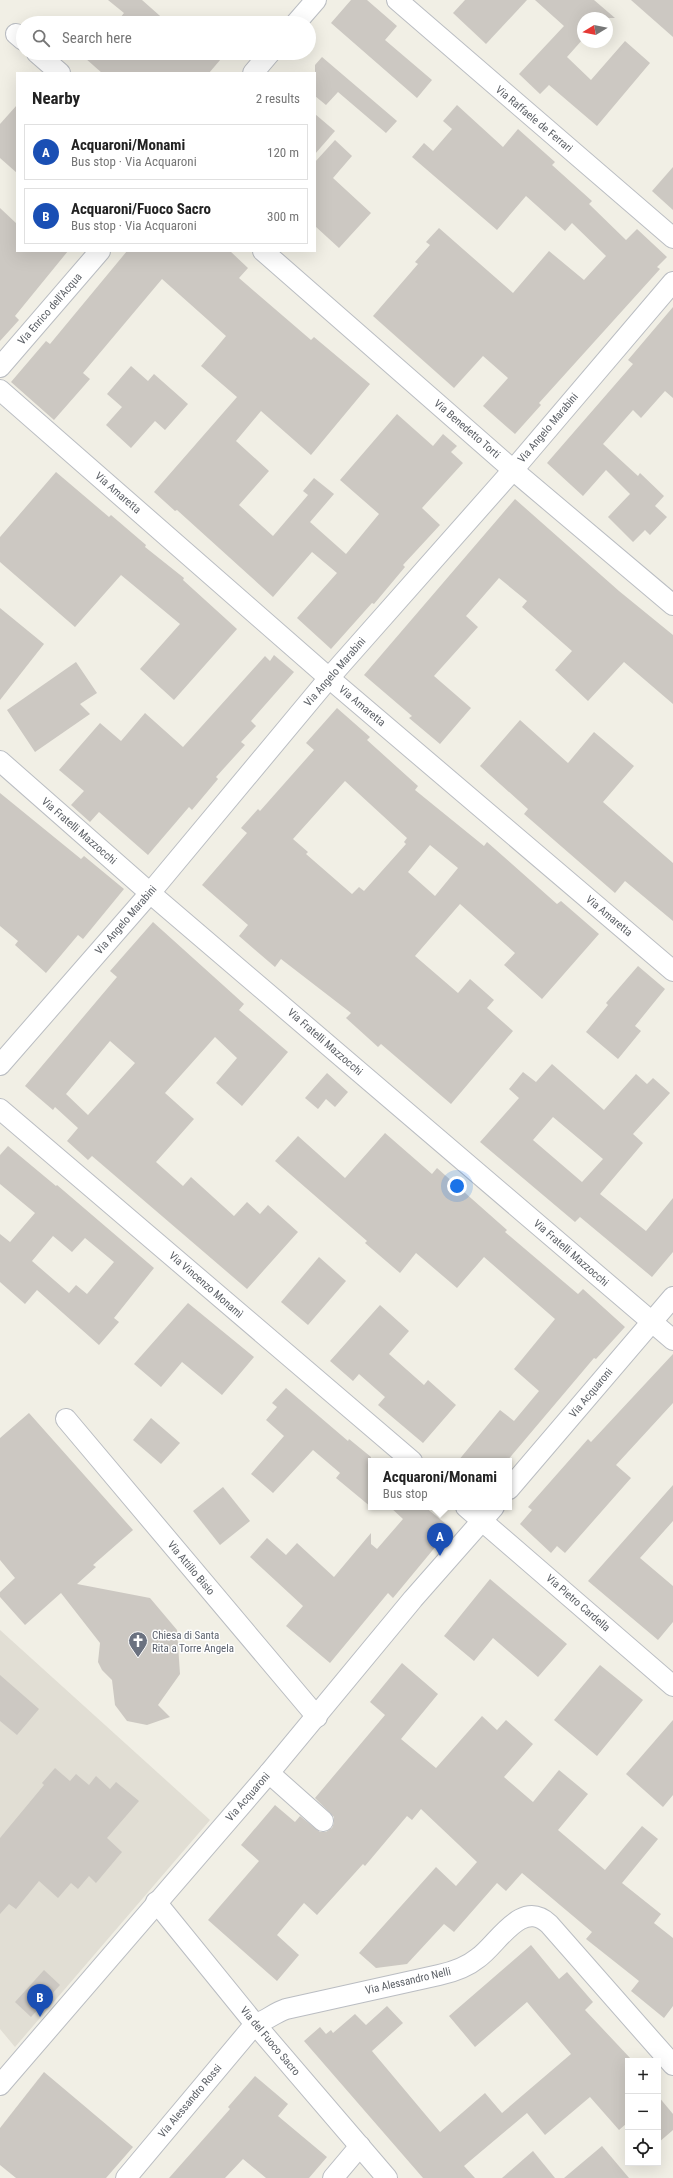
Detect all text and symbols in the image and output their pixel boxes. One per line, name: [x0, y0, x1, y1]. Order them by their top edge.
north arrow: [577, 12, 613, 48]
search box: [16, 16, 316, 60]
icon: search: [30, 27, 52, 49]
text: Search here: [62, 29, 132, 47]
street label: Via Raffaele de Ferrari: [493, 83, 575, 155]
text: Nearby: [32, 88, 80, 108]
text: 2 results: [256, 91, 300, 106]
text: Acquaroni/Monami: [71, 136, 185, 154]
text: A: [42, 145, 50, 160]
text: 120 m: [267, 145, 299, 160]
text: Bus stop · Via Acquaroni: [71, 154, 197, 169]
text: Acquaroni/Fuoco Sacro: [71, 200, 211, 218]
text: B: [42, 209, 50, 224]
text: 300 m: [267, 209, 299, 224]
text: Bus stop · Via Acquaroni: [71, 218, 197, 233]
street label: Via Enrico dell'Acqua: [15, 270, 85, 348]
street label: Via Angelo Marabini: [515, 390, 581, 466]
street label: Via Benedetto Torti: [431, 397, 503, 461]
street label: Via Amaretta: [92, 470, 144, 516]
street label: Via Angelo Marabini: [302, 635, 368, 709]
street label: Via Amaretta: [336, 683, 388, 729]
street label: Via Fratelli Mazzocchi: [39, 795, 119, 867]
street label: Via Angelo Marabini: [93, 883, 159, 957]
street label: Via Amaretta: [583, 893, 635, 939]
street label: Via Fratelli Mazzocchi: [285, 1006, 365, 1078]
your location: [447, 1176, 467, 1196]
street label: Via Fratelli Mazzocchi: [531, 1217, 611, 1289]
street label: Via Vincenzo Monamì: [166, 1249, 246, 1321]
street label: Via Acquaroni: [567, 1366, 615, 1420]
popup: [368, 1458, 512, 1510]
text: Acquaroni/Monami: [383, 1468, 497, 1486]
text: Bus stop: [383, 1486, 428, 1501]
pin: A: [427, 1523, 453, 1556]
street label: Via Attilio Bisio: [165, 1538, 218, 1598]
street label: Via Pietro Cardella: [543, 1572, 613, 1634]
place label: Chiesa di Santa Rita a Torre Angela: [152, 1629, 234, 1655]
church icon: Chiesa di Santa Rita a Torre Angela: [127, 1630, 149, 1658]
street label: Via Acquaroni: [223, 1770, 273, 1824]
street label: Via Alessandro Nelli: [364, 1965, 452, 1997]
pin: B: [27, 1984, 53, 2017]
street label: Via del Fuoco Sacro: [237, 2004, 303, 2079]
map controls: [625, 2058, 661, 2166]
button: +: [625, 2058, 661, 2094]
street label: Via Alessandro Rossi: [156, 2062, 224, 2140]
button: −: [625, 2094, 661, 2130]
button: locate: [625, 2130, 661, 2166]

